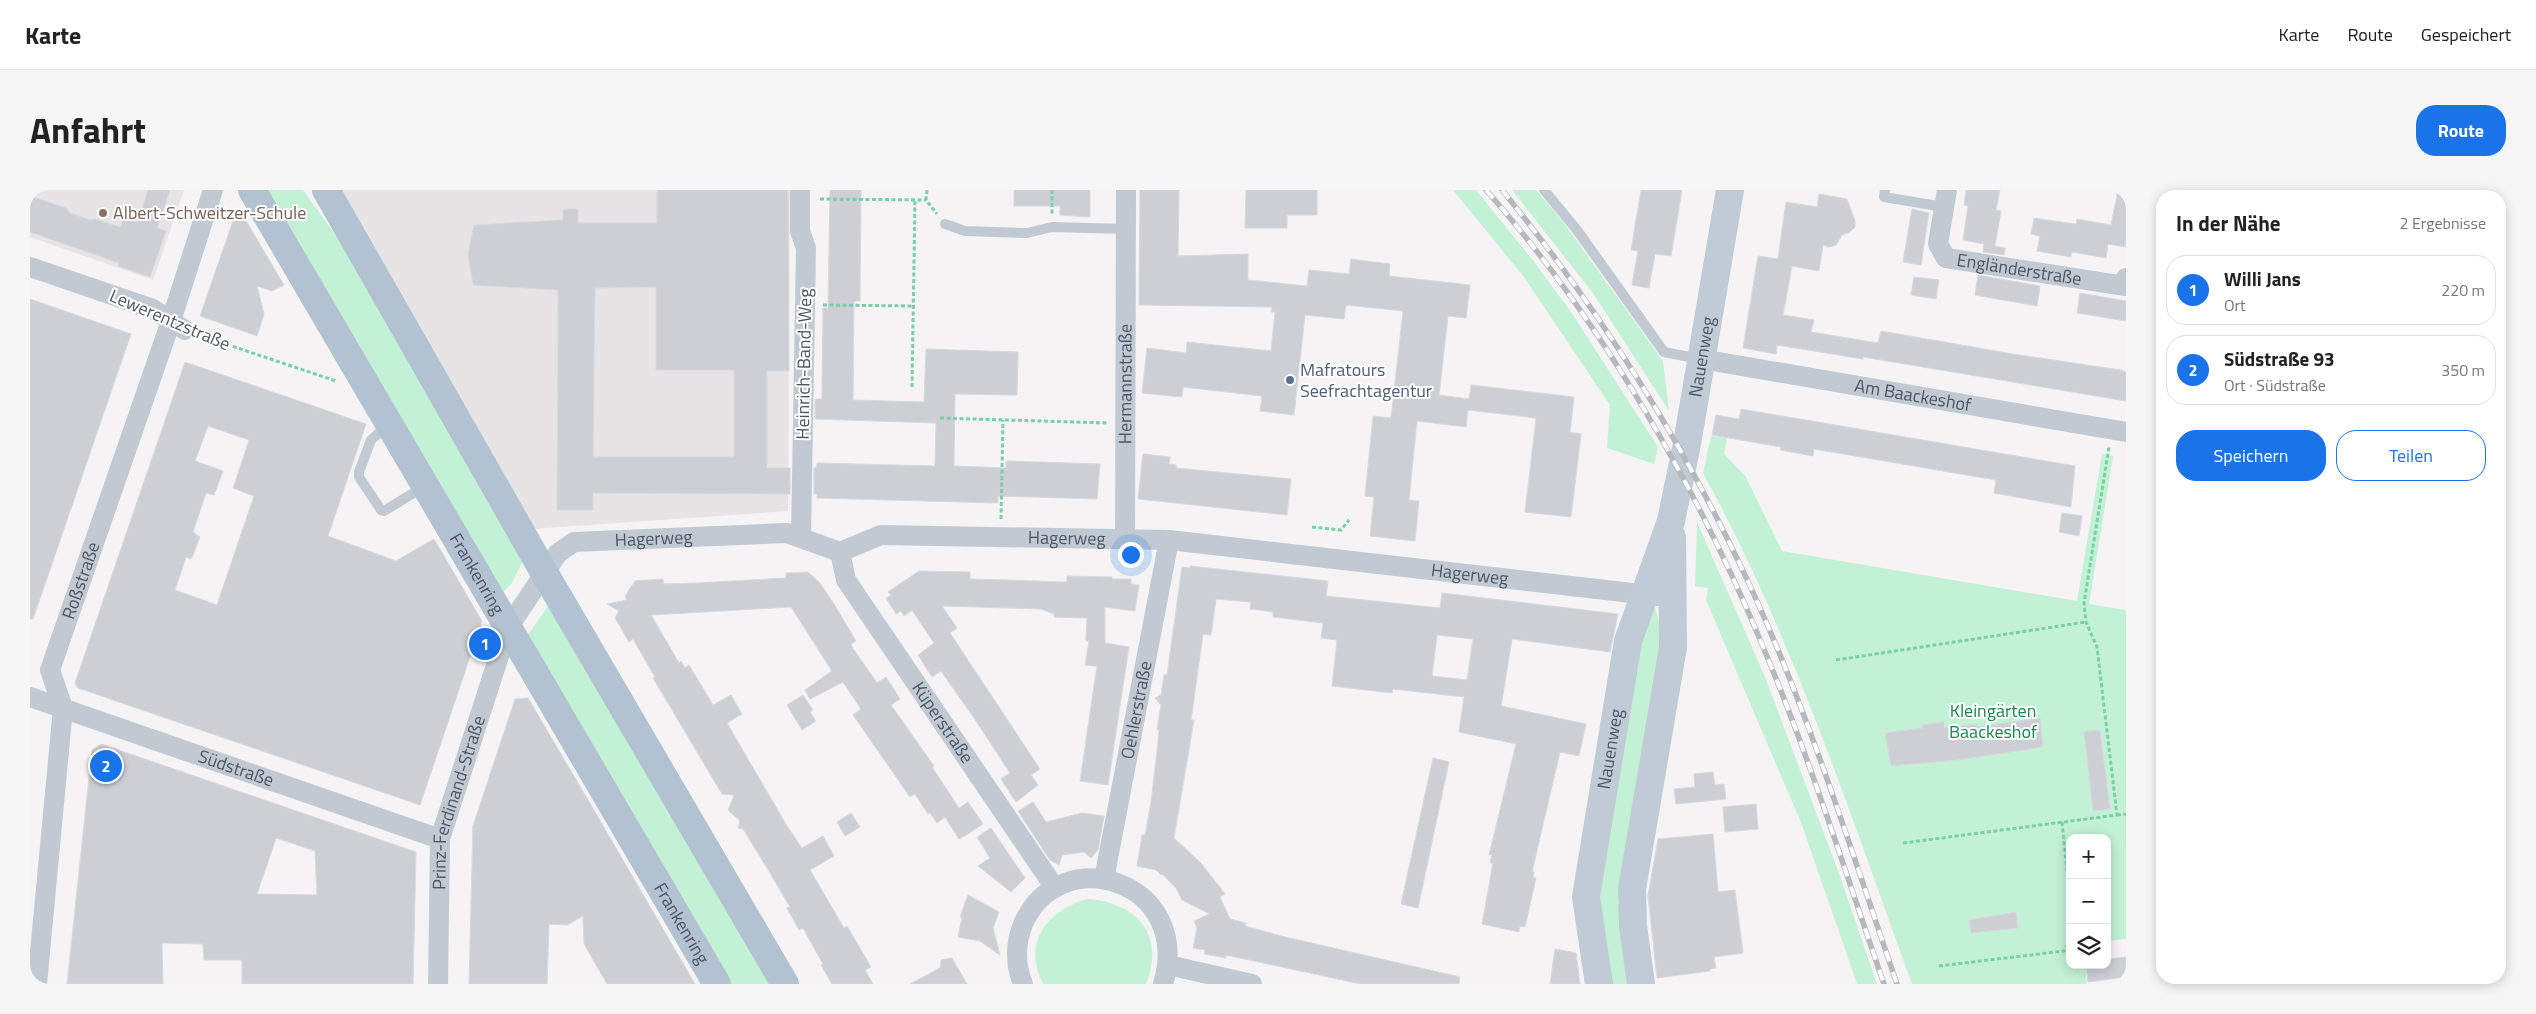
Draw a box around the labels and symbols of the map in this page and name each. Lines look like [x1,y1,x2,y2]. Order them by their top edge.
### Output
place label: Albert-Schweitzer-Schule [113,199,306,226]
marker: Albert-Schweitzer-Schule [97,207,109,219]
street label: Engländerstraße [1955,246,2084,292]
street label: Lewerentzstraße [106,282,235,357]
street label: Heinrich-Band-Weg [789,288,818,440]
street label: Nauenweg [1681,314,1721,399]
street label: Hermannstraße [1111,324,1139,444]
place label: Mafratours Seefrachtagentur [1300,356,1432,404]
street label: Am Baackeshof [1853,372,1973,418]
marker: Mafratours Seefrachtagentur [1284,374,1296,386]
street label: Hagerweg [614,523,693,553]
street label: Hagerweg [1028,524,1106,552]
street label: Frankenring [443,528,512,620]
street label: Roßstraße [55,538,106,623]
your location [1118,542,1144,568]
street label: Hagerweg [1430,556,1510,592]
pin: 1 [469,625,501,663]
street label: Oehlerstraße [1113,659,1159,761]
street label: Küperstraße [906,676,981,769]
park label: Kleingärten Baackeshof [1949,697,2037,745]
street label: Nauenweg [1590,706,1630,791]
street label: Prinz-Ferdinand-Straße [425,712,492,890]
street label: Südstraße [195,742,278,793]
pin: 2 [90,747,122,785]
street label: Frankenring [648,877,716,969]

